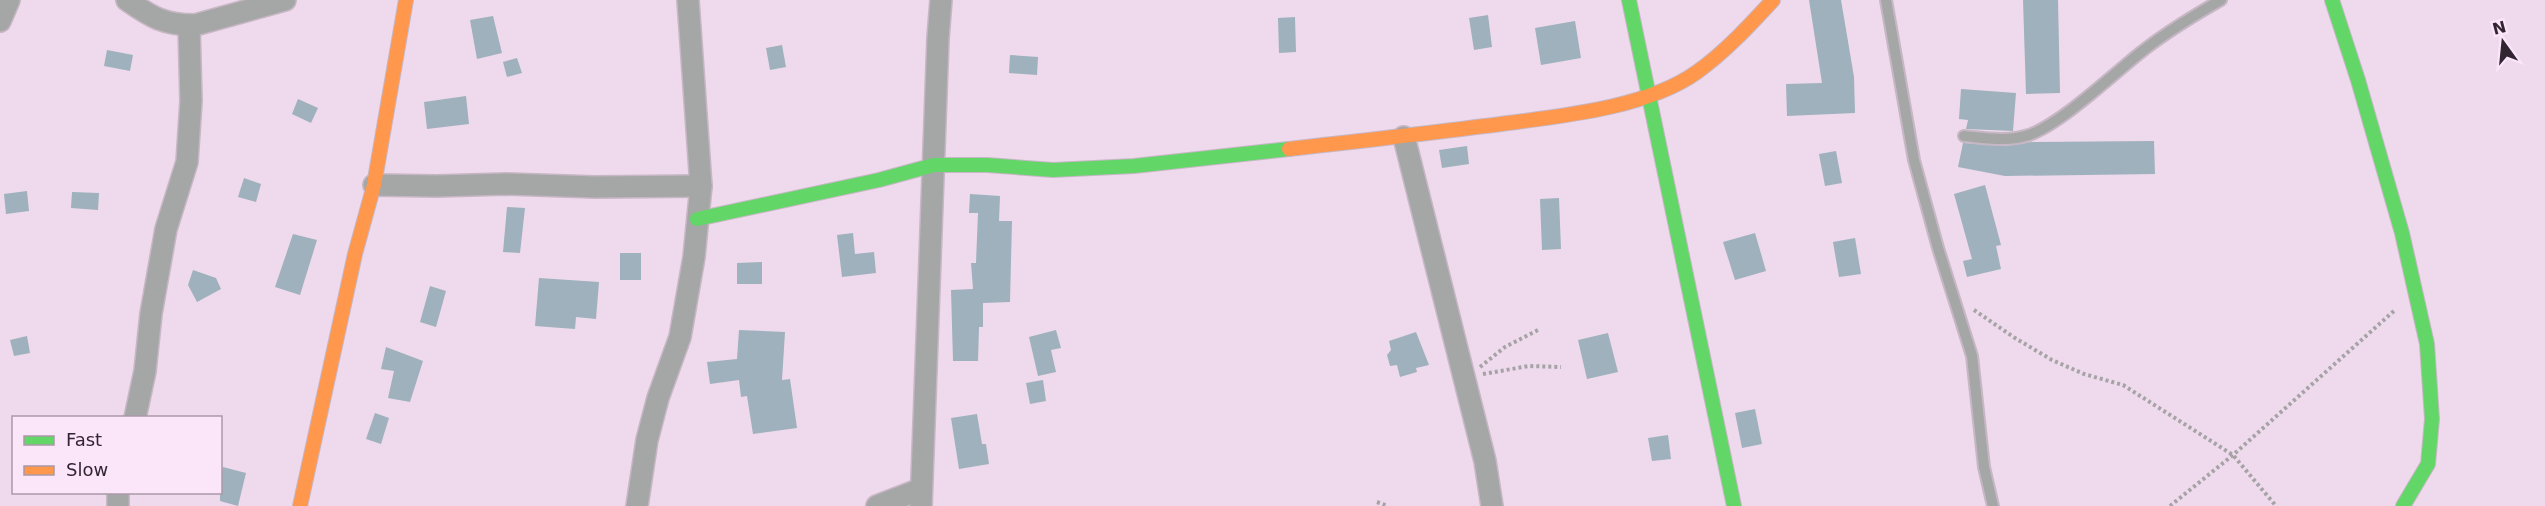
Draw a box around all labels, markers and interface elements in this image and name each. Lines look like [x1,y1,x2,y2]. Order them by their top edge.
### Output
north arrow [2473,12,2533,72]
text: N [2490,17,2508,39]
legend [12,416,222,494]
text: Fast [66,429,102,450]
text: Slow [66,459,108,480]

